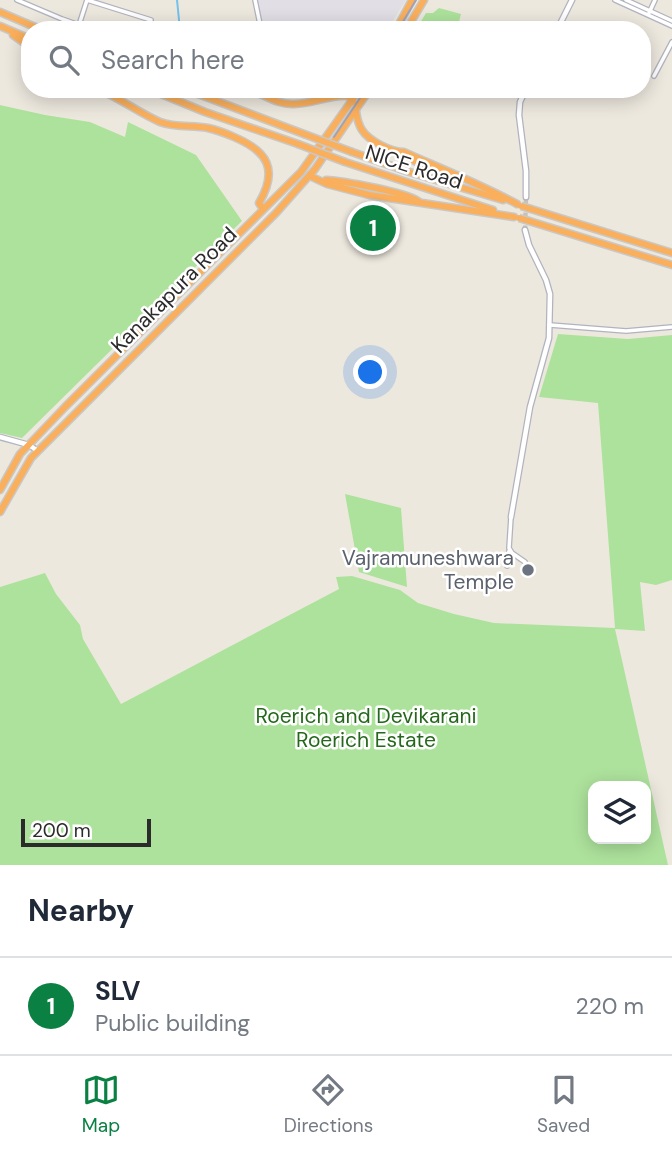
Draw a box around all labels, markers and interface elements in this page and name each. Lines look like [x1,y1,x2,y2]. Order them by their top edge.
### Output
search box [21,21,651,98]
icon: search [45,41,83,79]
text: Search here [101,43,244,77]
street label: NICE Road [362,138,466,196]
pin: 1 [350,202,396,254]
street label: Kanakapura Road [105,221,243,359]
your location [353,355,387,389]
place label: Vajramuneshwara Temple [342,544,514,596]
marker: Vajramuneshwara Temple [520,562,536,578]
park label: Roerich and Devikarani Roerich Estate [255,702,477,754]
map controls [588,781,651,844]
button: layers [588,781,651,844]
scale bar [21,816,150,848]
text: 200 m [32,818,91,843]
text: Nearby [28,891,134,930]
text: SLV [95,974,140,1008]
text: 1 [47,991,55,1021]
text: 220 m [575,991,644,1021]
text: Public building [95,1008,250,1038]
tab: Map [82,1071,120,1138]
tab: Directions [284,1071,373,1138]
tab: Saved [537,1071,590,1138]

